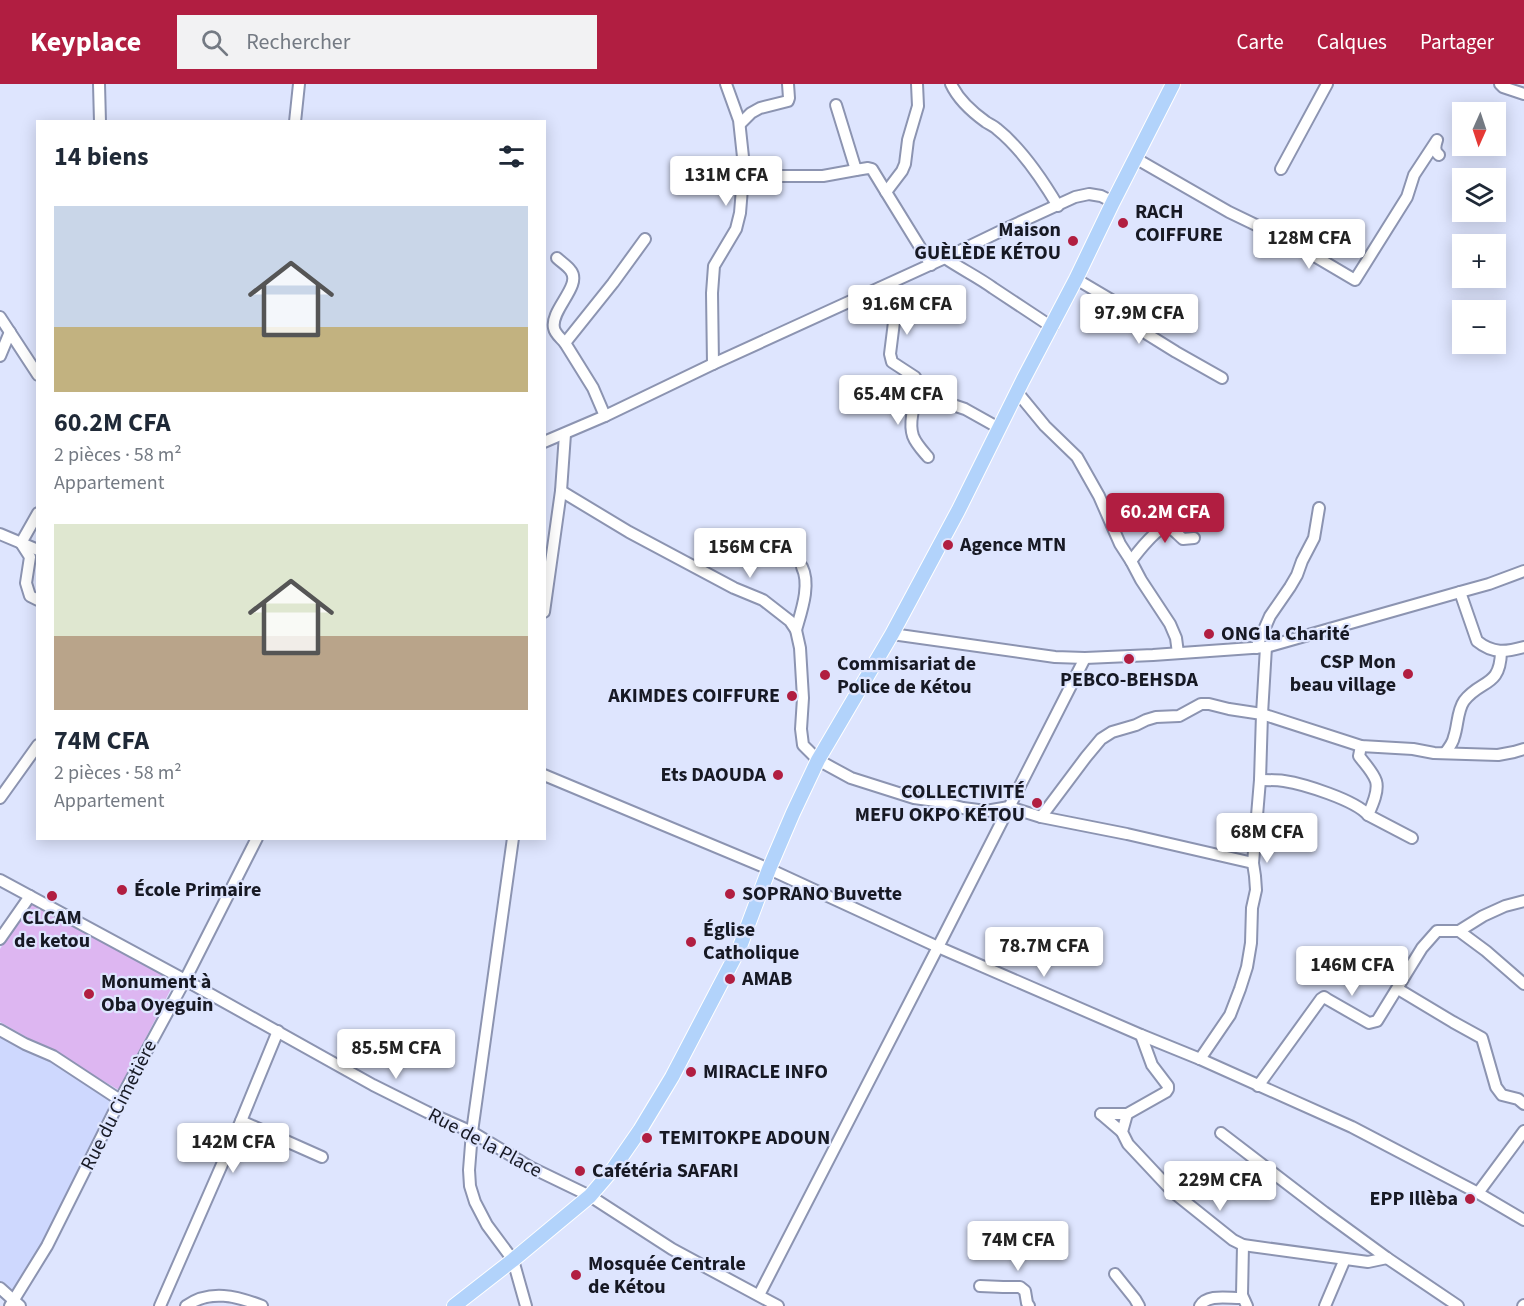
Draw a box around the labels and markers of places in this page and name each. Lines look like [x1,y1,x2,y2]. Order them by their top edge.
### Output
pin: 131M CFA [664,156,788,207]
place label: RACH COIFFURE [1135,198,1223,249]
place label: Maison GUÈLÈDE KÉTOU [914,216,1061,267]
marker: RACH COIFFURE [1116,216,1130,230]
pin: 128M CFA [1247,219,1371,270]
marker: Maison GUÈLÈDE KÉTOU [1066,234,1080,248]
pin: 91.6M CFA [838,285,976,336]
pin: 97.9M CFA [1070,294,1208,345]
pin: 65.4M CFA [829,375,967,426]
pin: 60.2M CFA [1096,493,1234,544]
pin: 156M CFA [688,528,812,579]
place label: Agence MTN [959,531,1066,559]
marker: Agence MTN [941,538,955,552]
place label: ONG la Charité [1221,620,1350,648]
marker: ONG la Charité [1202,627,1216,641]
place label: CSP Mon beau village [1290,648,1396,699]
place label: Commisariat de Police de Kétou [837,650,976,701]
marker: PEBCO-BEHSDA [1122,652,1136,666]
place label: PEBCO-BEHSDA [1060,666,1198,694]
marker: CSP Mon beau village [1401,667,1415,681]
marker: Commisariat de Police de Kétou [818,668,832,682]
place label: AKIMDES COIFFURE [607,682,780,710]
marker: AKIMDES COIFFURE [785,689,799,703]
place label: Ets DAOUDA [661,761,767,789]
marker: Ets DAOUDA [771,768,785,782]
place label: COLLECTIVITÉ MEFU OKPO KÉTOU [855,778,1025,829]
marker: COLLECTIVITÉ MEFU OKPO KÉTOU [1030,796,1044,810]
pin: 68M CFA [1212,813,1322,864]
place label: École Primaire [134,876,261,904]
place label: SOPRANO Buvette [742,880,902,908]
marker: École Primaire [115,883,129,897]
marker: SOPRANO Buvette [723,887,737,901]
marker: CLCAM de ketou [45,889,59,903]
place label: CLCAM de ketou [14,904,90,955]
place label: Église Catholique [703,916,799,967]
pin: 78.7M CFA [975,927,1113,978]
marker: Église Catholique [684,935,698,949]
pin: 146M CFA [1290,946,1414,997]
place label: AMAB [741,965,792,993]
place label: Monument à Oba Oyeguin [101,968,214,1019]
marker: AMAB [723,972,737,986]
marker: Monument à Oba Oyeguin [82,987,96,1001]
pin: 85.5M CFA [327,1029,465,1080]
place label: MIRACLE INFO [703,1058,828,1086]
marker: MIRACLE INFO [684,1065,698,1079]
pin: 142M CFA [171,1123,295,1174]
place label: TEMITOKPE ADOUN [659,1124,830,1152]
marker: TEMITOKPE ADOUN [640,1131,654,1145]
place label: Cafétéria SAFARI [592,1157,739,1185]
pin: 229M CFA [1158,1161,1282,1212]
marker: Cafétéria SAFARI [573,1164,587,1178]
place label: EPP Illèba [1370,1185,1458,1213]
marker: EPP Illèba [1463,1192,1477,1206]
pin: 74M CFA [963,1221,1073,1272]
place label: Mosquée Centrale de Kétou [588,1250,746,1301]
marker: Mosquée Centrale de Kétou [569,1268,583,1282]

